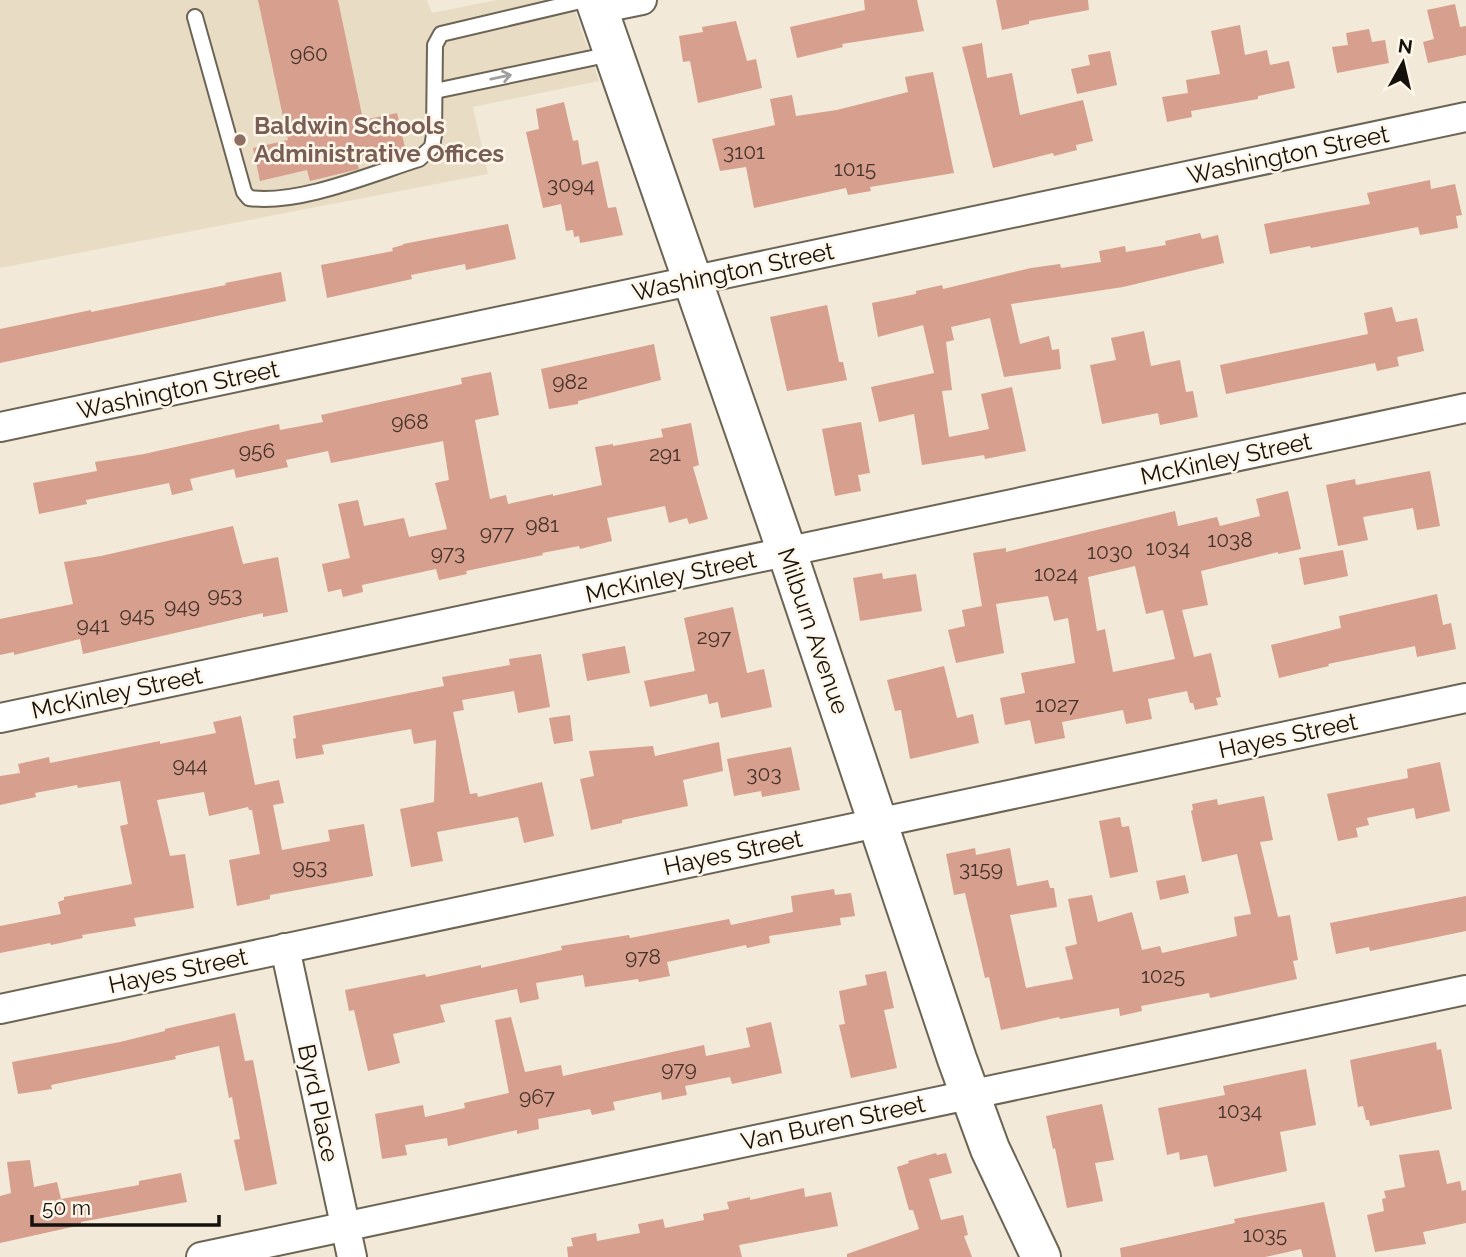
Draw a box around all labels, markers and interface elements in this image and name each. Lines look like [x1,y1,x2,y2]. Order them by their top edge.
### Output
north arrow [1368,28,1438,98]
text: N [1397,34,1414,58]
house number: 960 [290,41,328,66]
one-way arrow [489,69,512,83]
place label: Baldwin Schools Administrative Offices [254,111,504,168]
street label: Washington Street [1184,119,1391,190]
marker: Baldwin Schools Administrative Offices [232,132,248,148]
house number: 3101 [723,139,765,164]
house number: 1015 [834,156,876,181]
house number: 3094 [547,172,595,197]
street label: Washington Street [629,236,836,307]
street label: Washington Street [74,354,281,425]
house number: 982 [552,369,588,394]
house number: 968 [391,409,429,434]
street label: McKinley Street [1138,426,1314,491]
house number: 956 [239,438,275,463]
house number: 291 [649,441,681,466]
house number: 981 [525,512,559,537]
house number: 977 [480,520,515,545]
house number: 1038 [1207,527,1253,552]
house number: 1034 [1146,535,1190,560]
house number: 1030 [1087,539,1133,564]
house number: 973 [431,540,465,565]
street label: McKinley Street [583,544,759,609]
street label: Milburn Avenue [771,544,855,718]
house number: 1024 [1034,561,1078,586]
house number: 953 [208,582,242,607]
house number: 949 [164,593,200,618]
house number: 945 [119,602,155,627]
house number: 941 [77,612,109,637]
house number: 297 [697,624,732,649]
street label: McKinley Street [29,660,205,725]
house number: 1027 [1035,692,1080,717]
street label: Hayes Street [1216,707,1360,764]
house number: 944 [172,752,208,777]
house number: 303 [746,761,782,786]
street label: Hayes Street [661,824,805,881]
house number: 953 [293,854,327,879]
house number: 3159 [959,856,1003,881]
street label: Hayes Street [106,942,250,999]
house number: 978 [625,944,661,969]
house number: 1025 [1141,963,1185,988]
street label: Byrd Place [292,1041,345,1164]
house number: 979 [661,1056,697,1081]
house number: 967 [519,1084,556,1109]
street label: Van Buren Street [738,1089,927,1156]
house number: 1034 [1218,1098,1262,1123]
scale bar [32,1184,219,1228]
text: 50 m [42,1195,91,1220]
house number: 1035 [1243,1222,1287,1247]

